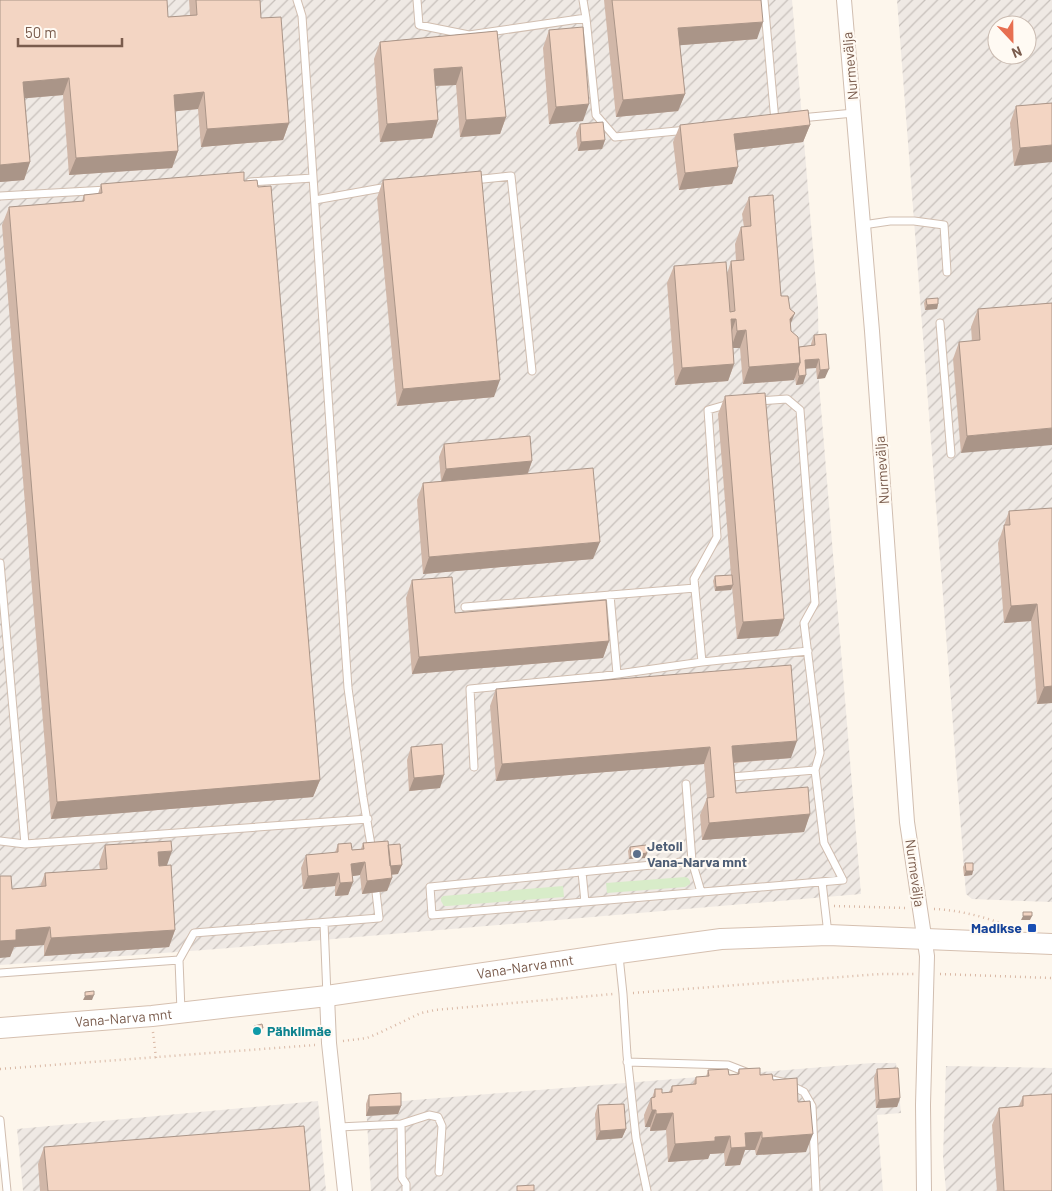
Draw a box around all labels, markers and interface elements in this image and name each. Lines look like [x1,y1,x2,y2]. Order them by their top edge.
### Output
scale bar [18,15,121,47]
north arrow [987,15,1037,65]
text: 50 m [25,23,57,41]
street label: Nurmevälja [838,31,861,101]
text: N [1010,43,1025,62]
street label: Nurmevälja [871,435,892,505]
place label: Jetoil Vana-Narva mnt [647,837,747,870]
street label: Nurmevälja [902,838,929,908]
marker: Jetoil Vana-Narva mnt [631,848,643,860]
place label: Madikse [971,919,1022,936]
marker: Madikse [1026,922,1038,934]
street label: Vana-Narva mnt [476,951,575,982]
street label: Vana-Narva mnt [74,1005,173,1030]
place label: Pähklimäe [267,1022,332,1039]
marker: Pähklimäe [251,1025,263,1037]

